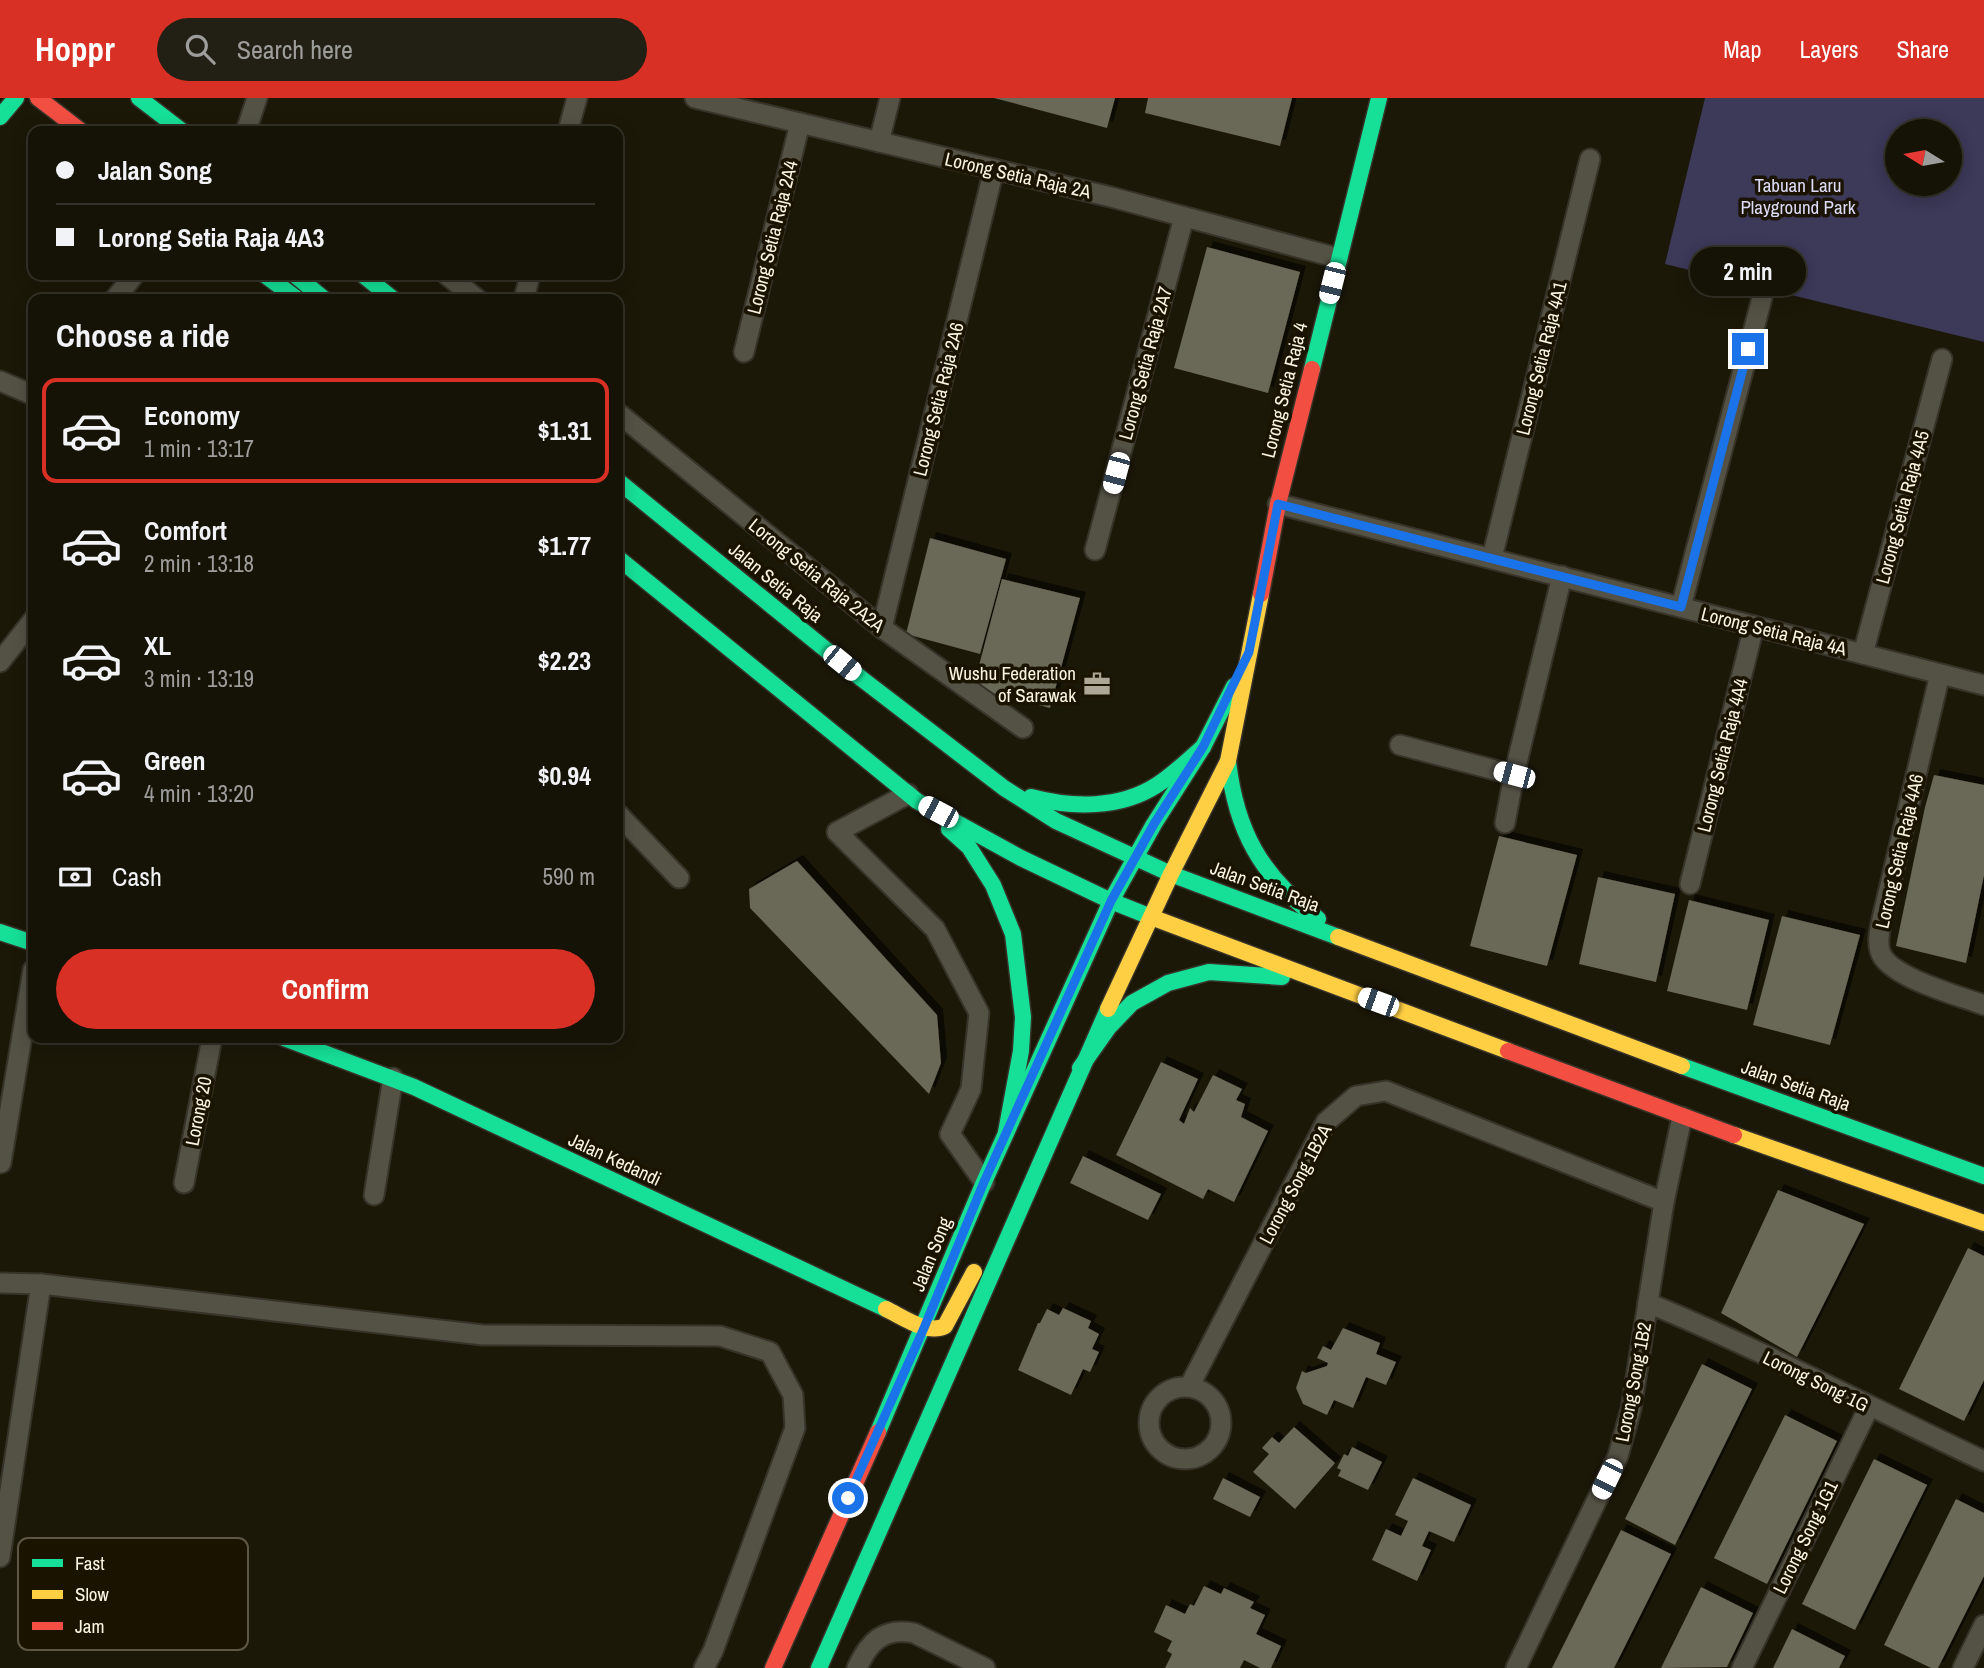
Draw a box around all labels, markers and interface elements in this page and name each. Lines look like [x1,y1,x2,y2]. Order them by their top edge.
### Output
search box [157,18,647,81]
text: Hoppr [35,27,115,71]
icon: search [181,30,219,68]
text: Search here [237,32,353,67]
text: Map [1723,33,1761,65]
text: Layers [1799,33,1858,65]
text: Share [1896,33,1949,65]
north arrow [1885,119,1962,196]
map controls [1885,119,1962,196]
street label: Lorong Setia Raja 2A [942,146,1094,205]
text: Jalan Song [98,153,212,188]
street label: Lorong Setia Raja 2A4 [740,157,804,317]
park label: Tabuan Laru Playground Park [1740,172,1856,220]
text: Lorong Setia Raja 4A3 [98,220,324,255]
callout: 2 min [1690,247,1806,296]
text: 2 min [1723,256,1773,287]
car [1317,260,1348,306]
street label: Lorong Setia Raja 4A1 [1509,278,1573,438]
street label: Lorong Setia Raja 2A7 [1112,283,1178,443]
text: Choose a ride [56,314,230,357]
street label: Lorong Setia Raja 2A6 [906,319,970,479]
street label: Lorong Setia Raja 4 [1255,319,1313,460]
route end [1732,333,1764,365]
text: Economy [144,398,240,433]
icon: car [60,399,123,462]
text: $1.31 [538,413,591,448]
street label: Lorong Setia Raja 4A5 [1869,427,1935,587]
text: 1 min · 13:17 [144,433,254,464]
car [1101,450,1132,496]
street label: Lorong Setia Raja 2A2A [744,512,891,638]
text: Comfort [144,513,227,548]
icon: car [60,514,123,577]
text: $1.77 [538,528,591,563]
street label: Jalan Setia Raja [723,536,829,628]
text: 2 min · 13:18 [144,548,254,579]
street label: Lorong Setia Raja 4A [1699,600,1850,662]
text: XL [144,628,171,663]
icon: car [60,629,123,692]
car [820,642,865,684]
text: $2.23 [538,643,591,678]
place label: Wushu Federation of Sarawak [949,660,1076,708]
text: 3 min · 13:19 [144,663,254,694]
office icon: Wushu Federation of Sarawak [1082,669,1112,699]
street label: Lorong Setia Raja 4A4 [1690,675,1754,835]
text: Green [144,743,206,778]
icon: car [60,744,123,807]
text: $0.94 [538,758,591,793]
car [1491,759,1538,791]
street label: Lorong Setia Raja 4A6 [1869,771,1929,931]
text: 4 min · 13:20 [144,778,254,809]
car [915,793,962,831]
street label: Jalan Setia Raja [1207,854,1323,918]
icon: cash [56,858,94,896]
text: Cash [112,859,162,894]
text: 590 m [543,861,595,892]
button: Confirm [56,949,595,1029]
car [1355,985,1402,1019]
street label: Jalan Setia Raja [1738,1053,1854,1117]
street label: Lorong 20 [179,1074,217,1148]
street label: Lorong Song 1B2A [1253,1119,1338,1248]
street label: Jalan Kedandi [564,1126,666,1192]
street label: Jalan Song [904,1213,958,1295]
street label: Lorong Song 1B2 [1609,1320,1657,1444]
street label: Lorong Song 1G [1759,1344,1873,1418]
car [1589,1456,1626,1502]
street label: Lorong Song 1G1 [1766,1476,1844,1598]
route start [832,1482,864,1514]
legend [18,1538,248,1650]
text: Fast [75,1550,105,1576]
text: Slow [75,1581,110,1607]
text: Jam [75,1613,104,1639]

